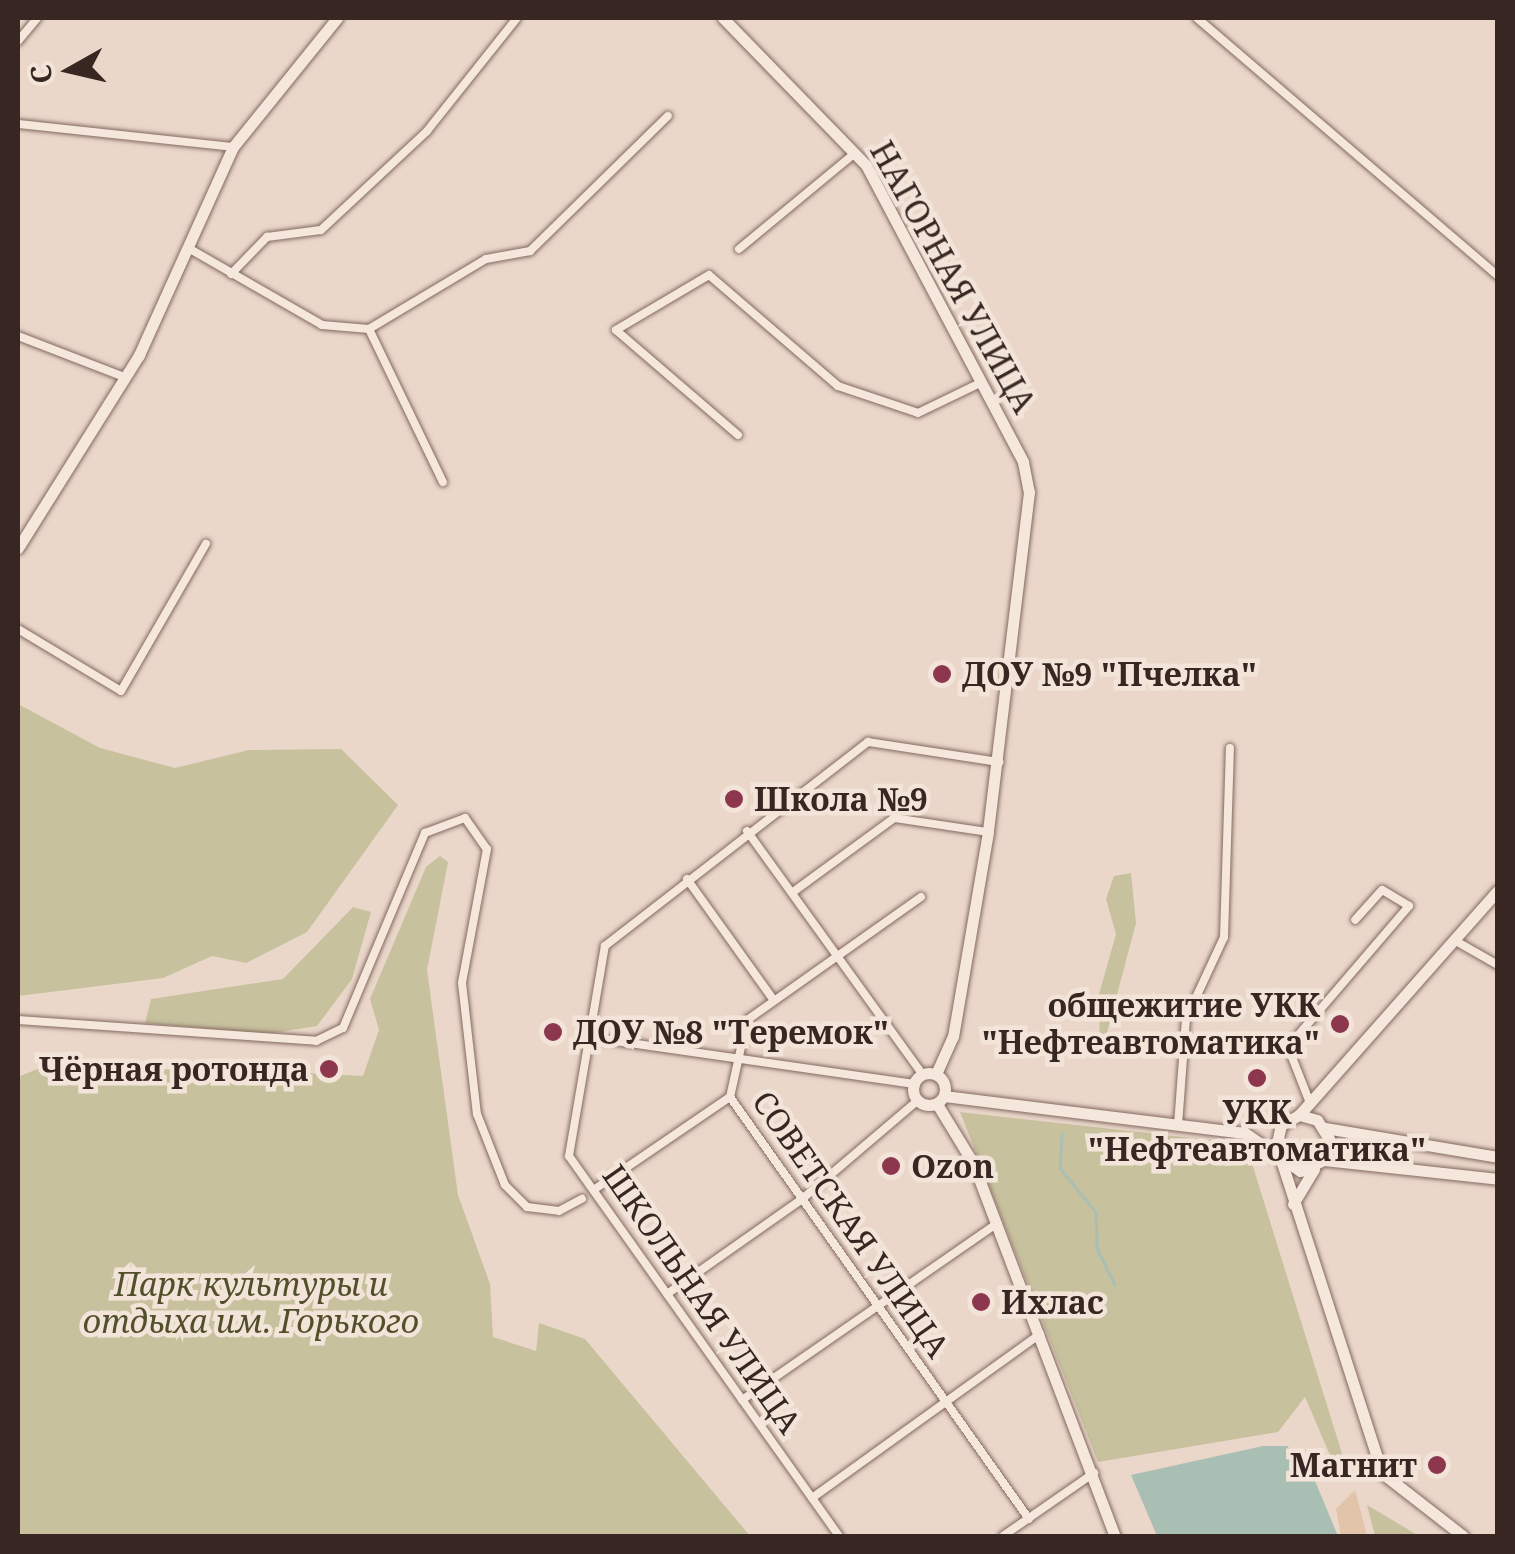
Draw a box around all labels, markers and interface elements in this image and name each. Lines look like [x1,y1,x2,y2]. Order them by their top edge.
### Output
north arrow [20,20,120,120]
text: С [20,62,60,86]
street label: НАГОРНАЯ УЛИЦА [862,135,1044,419]
place label: ДОУ №9 "Пчелка" [962,655,1257,693]
marker: ДОУ №9 "Пчелка" [931,663,953,685]
place label: Школа №9 [754,780,928,818]
marker: Школа №9 [723,788,745,810]
place label: общежитие УКК "Нефтеавтоматика" [982,987,1320,1062]
place label: ДОУ №8 "Теремок" [573,1013,889,1051]
marker: общежитие УКК "Нефтеавтоматика" [1329,1013,1351,1035]
marker: ДОУ №8 "Теремок" [542,1021,564,1043]
place label: Чёрная ротонда [39,1050,309,1088]
marker: Чёрная ротонда [318,1058,340,1080]
marker: УКК "Нефтеавтоматика" [1246,1067,1268,1089]
street label: СОВЕТСКАЯ УЛИЦА [745,1083,957,1365]
place label: УКК "Нефтеавтоматика" [1088,1094,1426,1169]
place label: Ozon [911,1147,994,1185]
marker: Ozon [880,1155,902,1177]
street label: ШКОЛЬНАЯ УЛИЦА [595,1157,809,1441]
park label: Парк культуры и отдыха им. Горького [83,1266,419,1341]
place label: Ихлас [1001,1283,1104,1321]
marker: Ихлас [970,1291,992,1313]
place label: Магнит [1290,1446,1417,1484]
marker: Магнит [1426,1454,1448,1476]

